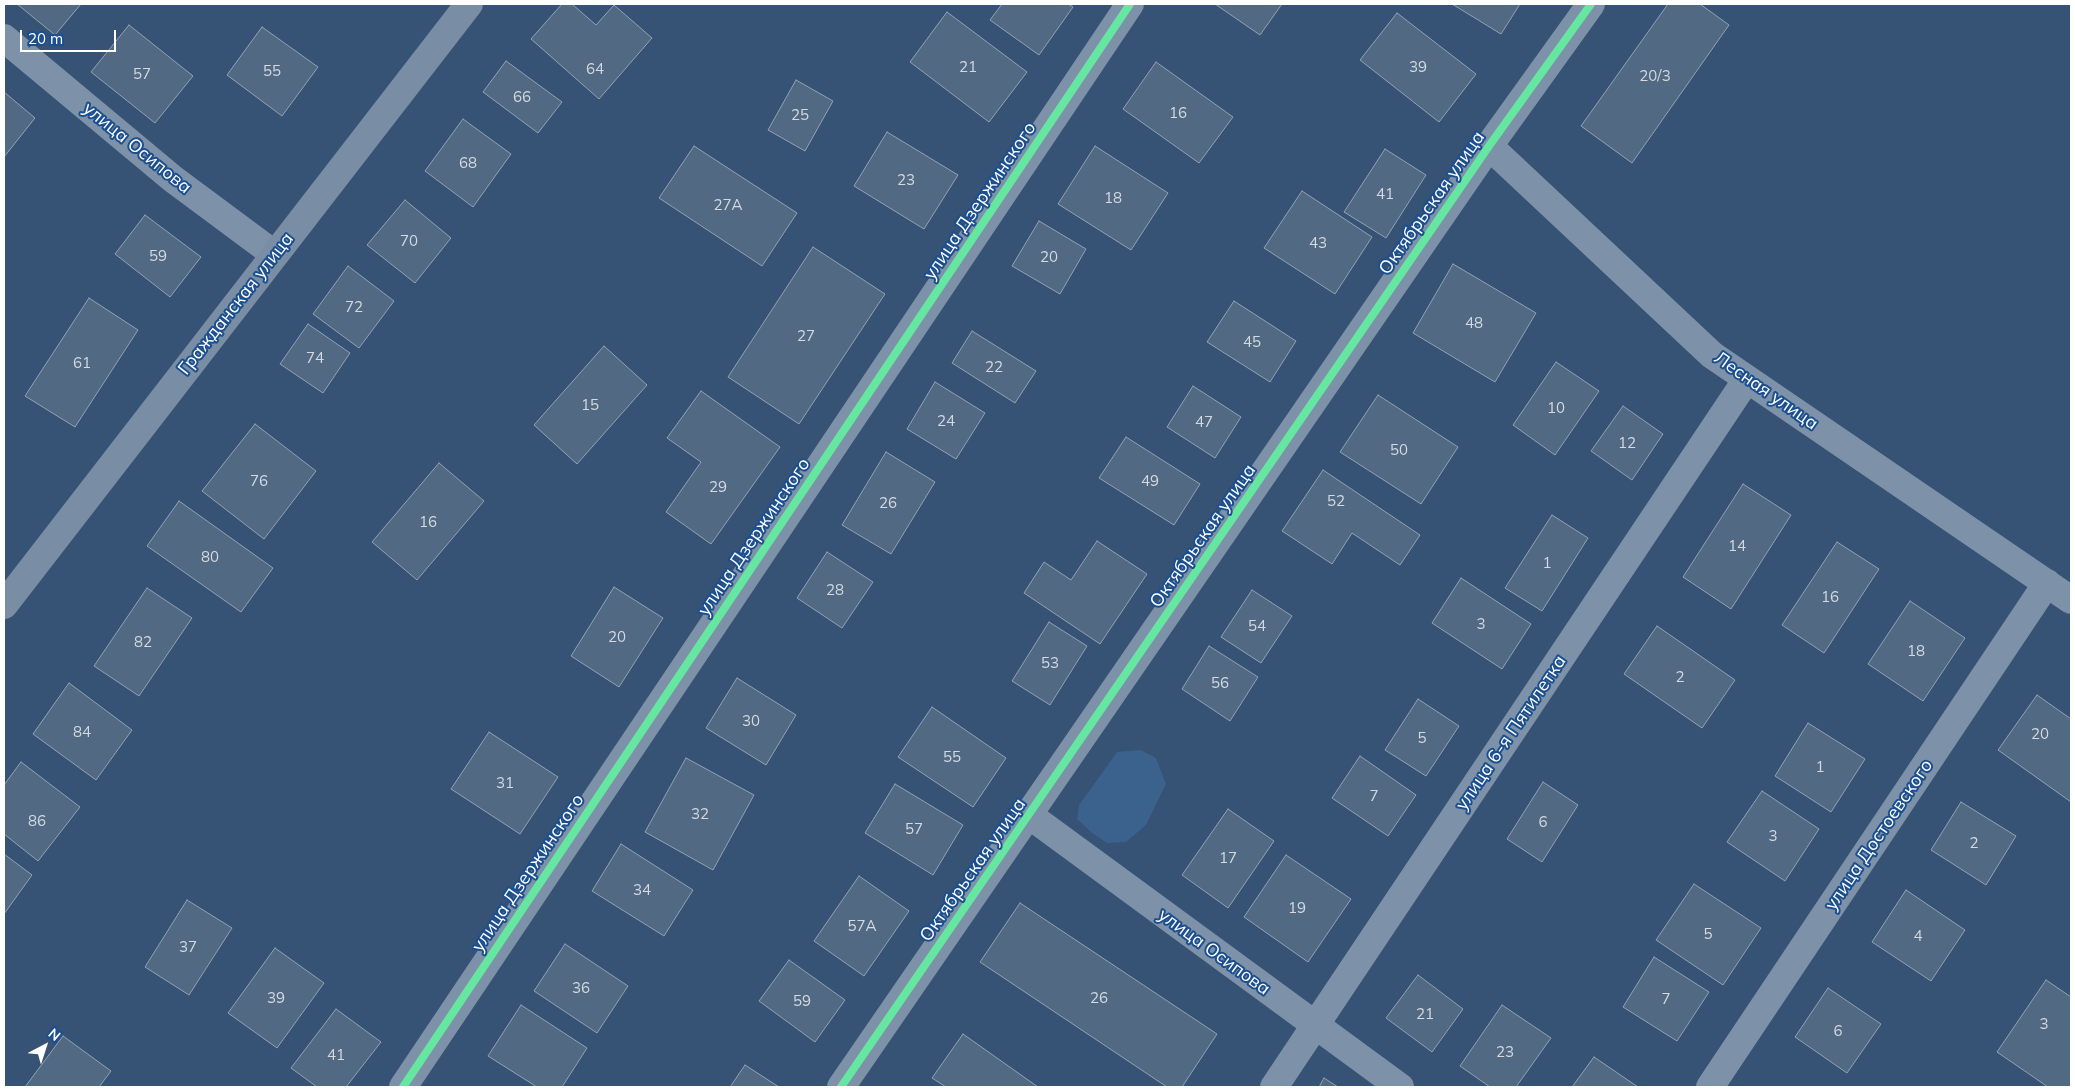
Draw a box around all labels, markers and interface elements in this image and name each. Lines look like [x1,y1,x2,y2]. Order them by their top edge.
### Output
scale bar [22,20,119,52]
text: 20 m [28,29,63,48]
house number: 21 [959,58,977,76]
house number: 39 [1409,58,1427,76]
house number: 64 [586,60,604,78]
house number: 55 [263,62,281,80]
house number: 57 [133,65,151,83]
house number: 20/3 [1639,67,1671,85]
house number: 66 [513,88,531,106]
street label: улица Осипова [79,98,195,198]
house number: 16 [1169,104,1187,122]
house number: 25 [791,106,809,124]
street label: улица Дзержинского [919,118,1041,284]
street label: Октябрьская улица [1374,127,1490,279]
house number: 68 [459,154,477,172]
house number: 23 [897,171,915,189]
house number: 41 [1376,185,1394,203]
house number: 18 [1104,189,1122,207]
house number: 27А [713,196,743,214]
street label: Гражданская улица [174,229,298,379]
house number: 70 [400,232,418,250]
house number: 43 [1309,234,1327,252]
house number: 59 [149,247,167,265]
house number: 20 [1040,248,1058,266]
house number: 72 [345,298,363,316]
house number: 48 [1465,314,1483,332]
house number: 27 [797,327,815,345]
house number: 45 [1243,333,1261,351]
street label: Лесная улица [1710,347,1822,435]
house number: 74 [306,349,324,367]
house number: 61 [73,354,91,372]
house number: 22 [985,358,1003,376]
house number: 15 [581,396,599,414]
house number: 10 [1547,399,1565,417]
house number: 24 [937,412,955,430]
house number: 47 [1195,413,1213,431]
house number: 12 [1618,434,1636,452]
house number: 50 [1390,441,1408,459]
street label: улица Дзержинского [693,454,815,620]
street label: Октябрьская улица [1145,460,1261,612]
house number: 76 [250,472,268,490]
house number: 49 [1141,472,1159,490]
house number: 29 [709,478,727,496]
house number: 52 [1327,492,1345,510]
house number: 26 [879,494,897,512]
house number: 16 [419,513,437,531]
house number: 14 [1728,537,1746,555]
house number: 80 [201,548,219,566]
house number: 1 [1543,554,1551,572]
house number: 28 [826,581,844,599]
house number: 16 [1821,588,1839,606]
house number: 3 [1477,615,1485,633]
house number: 54 [1248,617,1266,635]
house number: 20 [608,628,626,646]
house number: 82 [134,633,152,651]
house number: 18 [1907,642,1925,660]
street label: улица 6-я Пятилетка [1451,651,1571,815]
house number: 53 [1041,654,1059,672]
house number: 2 [1676,668,1684,686]
house number: 56 [1211,674,1229,692]
house number: 30 [742,712,760,730]
house number: 84 [73,723,91,741]
house number: 20 [2031,725,2049,743]
house number: 5 [1418,729,1426,747]
house number: 55 [943,748,961,766]
street label: улица Достоевского [1820,755,1938,915]
house number: 1 [1816,758,1824,776]
house number: 31 [496,774,514,792]
house number: 7 [1370,787,1378,805]
street label: улица Дзержинского [467,790,589,956]
street label: Октябрьская улица [915,794,1031,946]
house number: 32 [691,805,709,823]
house number: 86 [28,812,46,830]
house number: 6 [1539,813,1547,831]
house number: 57 [905,820,923,838]
house number: 3 [1769,827,1777,845]
house number: 2 [1970,834,1978,852]
house number: 17 [1219,849,1237,867]
house number: 34 [633,881,651,899]
house number: 19 [1288,899,1306,917]
street label: улица Осипова [1154,904,1274,1000]
house number: 57А [847,917,877,935]
house number: 5 [1704,925,1712,943]
house number: 4 [1914,927,1922,945]
house number: 37 [179,938,197,956]
house number: 36 [572,979,590,997]
house number: 39 [267,989,285,1007]
house number: 26 [1090,989,1108,1007]
house number: 7 [1662,990,1670,1008]
house number: 59 [793,992,811,1010]
house number: 21 [1416,1005,1434,1023]
house number: 3 [2040,1015,2048,1033]
north arrow [20,1021,70,1071]
house number: 6 [1834,1022,1842,1040]
text: N [45,1024,64,1045]
house number: 23 [1496,1043,1514,1061]
house number: 41 [327,1046,345,1064]

